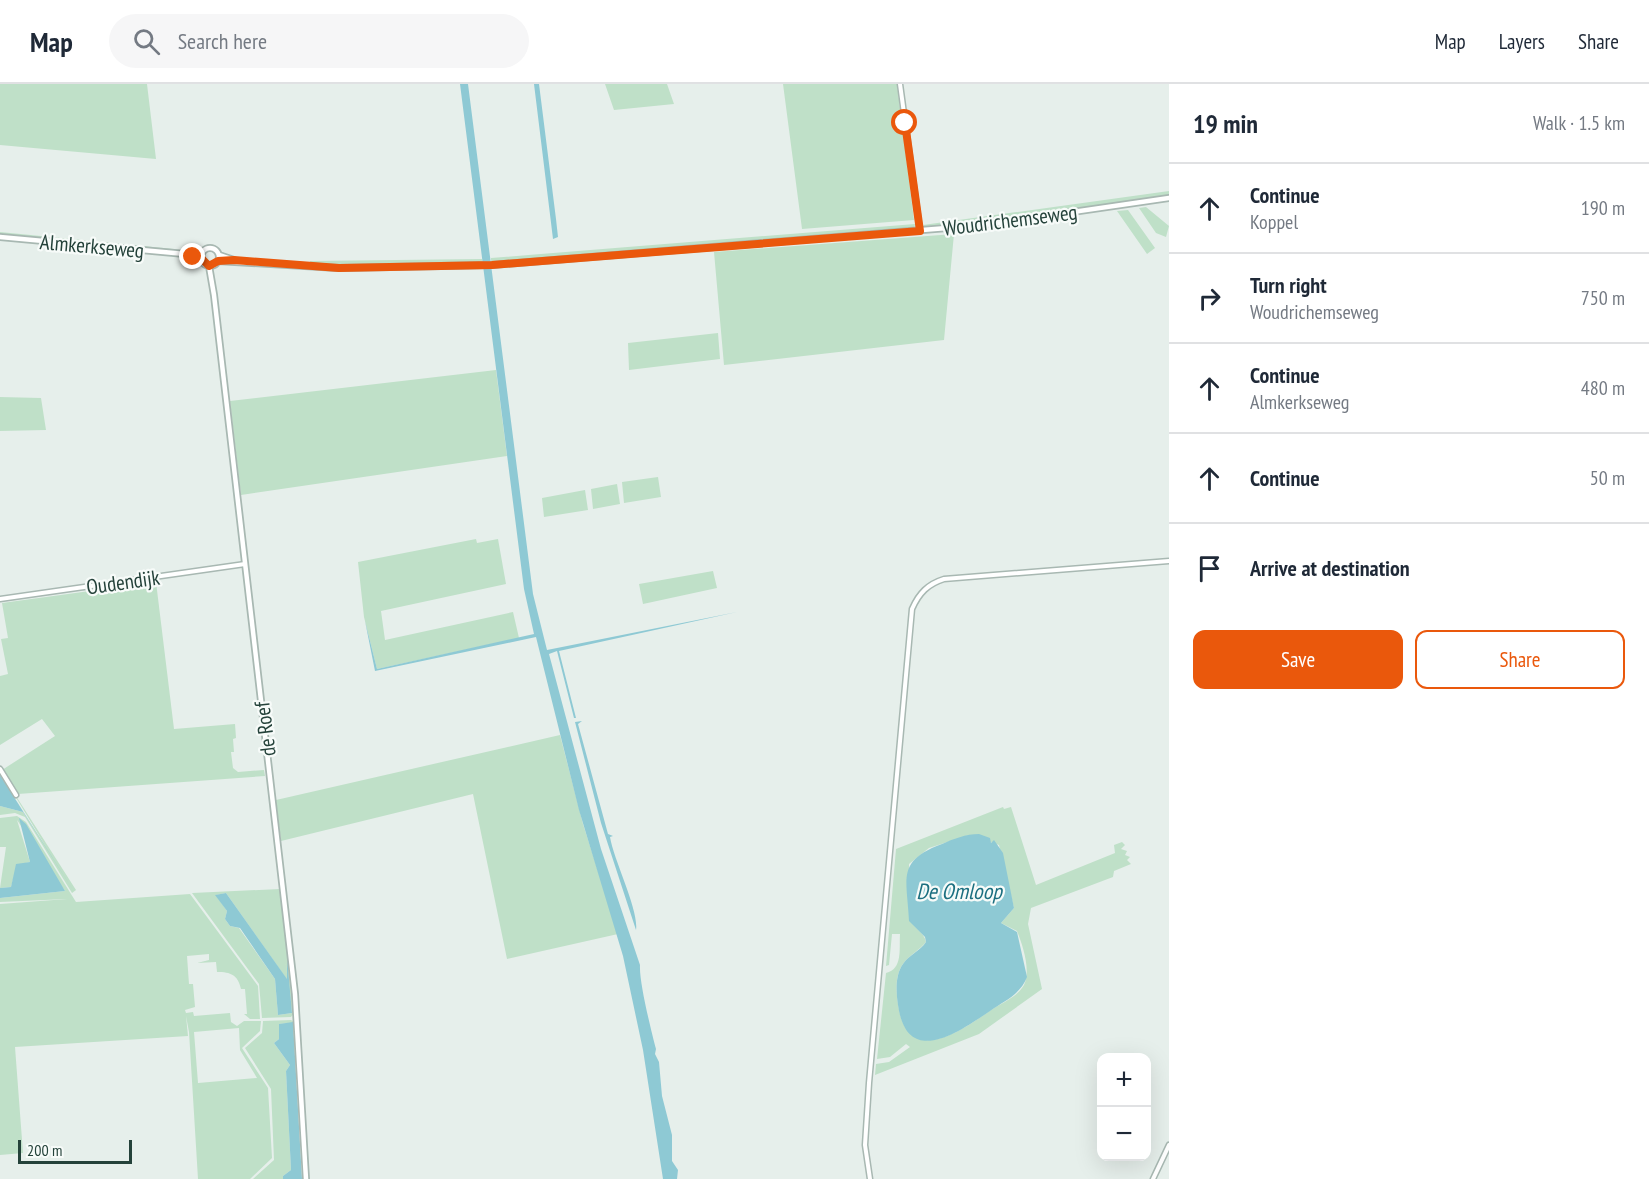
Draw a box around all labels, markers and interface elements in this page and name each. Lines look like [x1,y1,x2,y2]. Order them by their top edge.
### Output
search box [109,14,529,68]
text: Map [30,23,73,60]
icon: search [130,25,163,58]
text: Search here [178,27,267,55]
text: Map [1435,28,1466,55]
text: Layers [1499,28,1545,55]
text: Share [1578,28,1619,55]
text: 19 min [1193,107,1258,140]
route start [891,109,917,135]
text: Walk · 1.5 km [1533,110,1625,136]
text: Continue [1250,181,1320,209]
icon: ahead [1193,192,1226,225]
text: 190 m [1581,195,1625,221]
street label: Woudrichemseweg [941,198,1079,242]
text: Koppel [1250,209,1298,235]
street label: Almkerkseweg [39,228,145,264]
route end [179,243,205,269]
text: Turn right [1250,271,1327,299]
icon: right [1193,282,1226,315]
text: 750 m [1581,285,1625,311]
text: Woudrichemseweg [1250,299,1379,325]
text: Continue [1250,361,1320,389]
icon: ahead [1193,372,1226,405]
text: 480 m [1581,375,1625,401]
text: Almkerkseweg [1250,389,1349,415]
icon: ahead [1193,462,1226,495]
text: Continue [1250,464,1320,492]
text: 50 m [1590,465,1625,491]
icon: arrive [1193,552,1226,585]
text: Arrive at destination [1250,554,1410,582]
street label: Oudendijk [85,563,161,601]
button: Save [1193,630,1403,689]
button: Share [1415,630,1625,689]
street label: de Roef [248,700,282,758]
water label: De Omloop [916,877,1003,905]
map controls [1097,1053,1151,1161]
button: + [1097,1053,1151,1107]
button: − [1097,1107,1151,1161]
scale bar [18,1137,132,1164]
text: 200 m [27,1140,62,1160]

